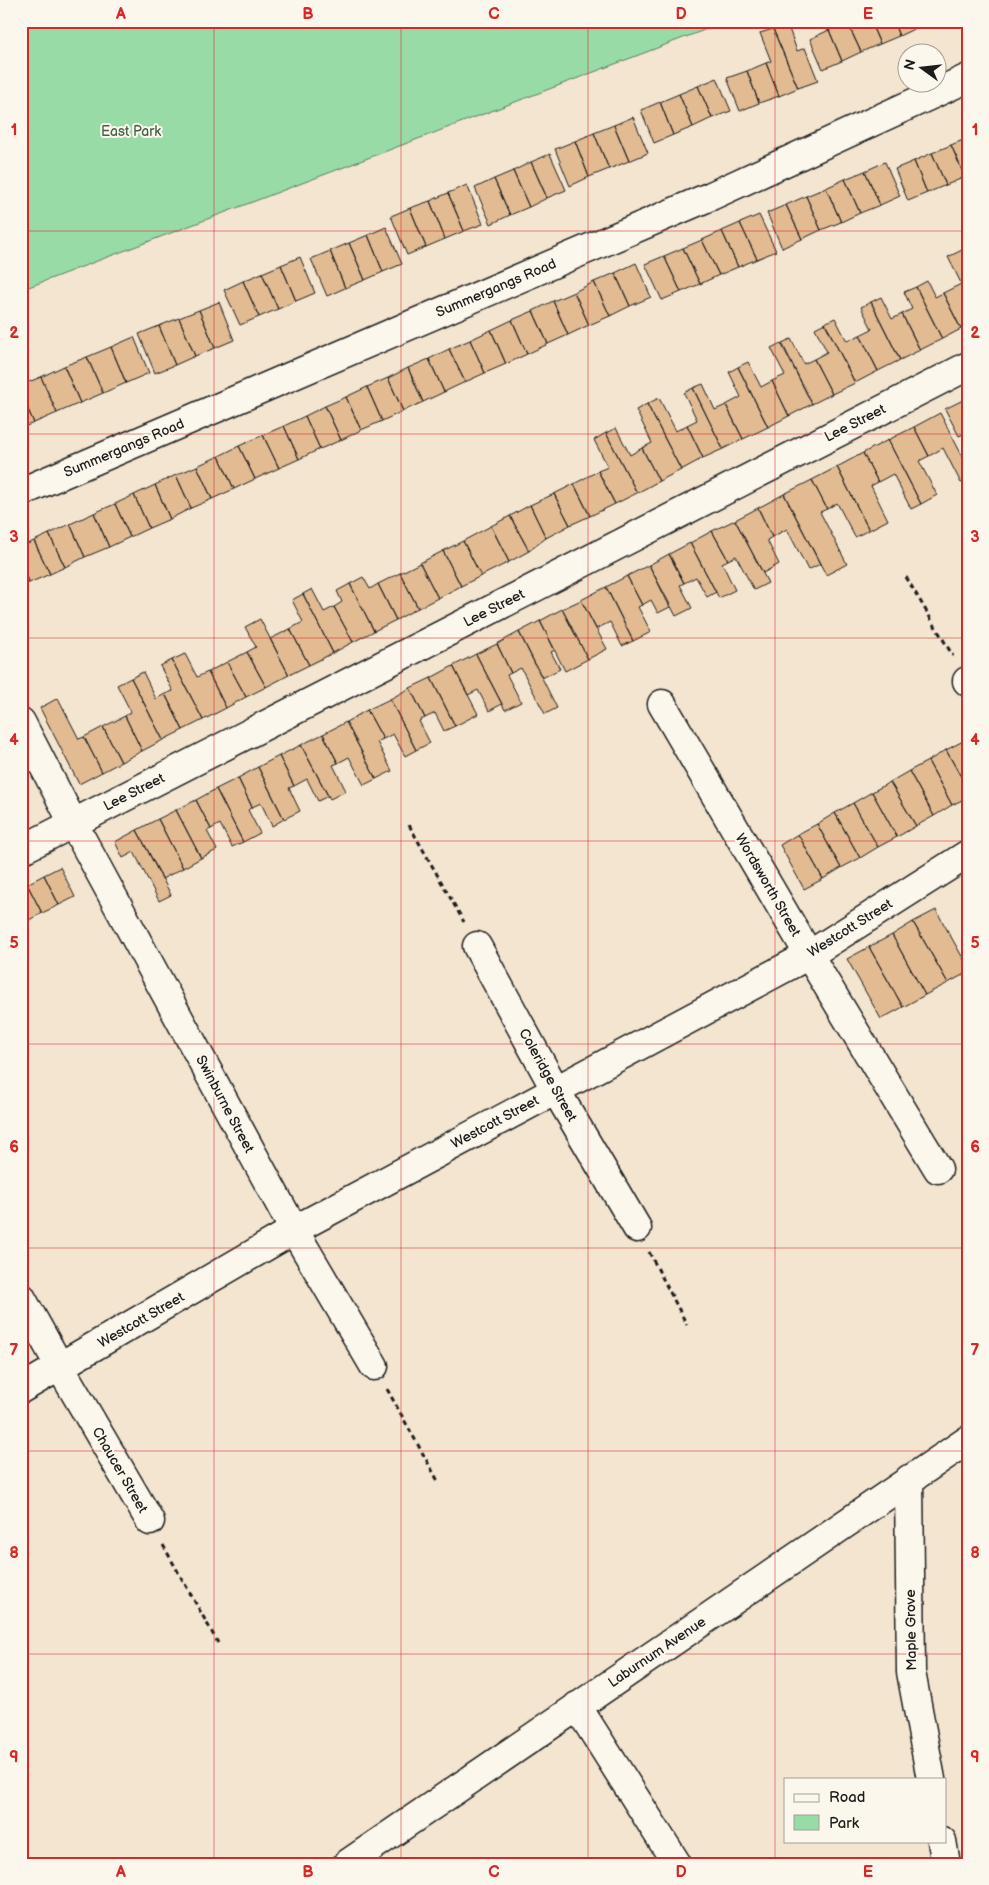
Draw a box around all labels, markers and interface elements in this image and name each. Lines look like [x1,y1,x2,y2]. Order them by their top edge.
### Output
text: A [115,5,126,24]
text: B [302,5,314,24]
text: C [488,5,500,24]
text: D [675,5,687,24]
text: E [863,5,873,24]
north arrow [896,42,946,92]
text: N [900,57,919,72]
text: 1 [11,121,17,140]
text: 1 [972,121,978,140]
park label: East Park [101,123,161,140]
street label: Summergangs Road [433,255,559,321]
text: 2 [9,324,19,343]
text: 2 [970,324,980,343]
street label: Lee Street [822,400,889,446]
street label: Summergangs Road [61,415,187,481]
text: 3 [9,528,19,547]
text: 3 [970,528,980,547]
street label: Lee Street [461,585,528,631]
text: 4 [9,731,19,750]
text: 4 [970,731,980,750]
street label: Lee Street [101,769,168,815]
street label: Wordsworth Street [732,831,805,940]
street label: Westcott Street [804,895,896,961]
text: 5 [9,934,19,953]
text: 5 [970,934,980,953]
street label: Coleridge Street [515,1025,581,1125]
street label: Swinburne Street [192,1052,258,1156]
street label: Westcott Street [448,1091,542,1152]
text: 6 [9,1138,19,1157]
text: 6 [970,1138,980,1157]
street label: Westcott Street [95,1288,188,1352]
text: 7 [10,1341,19,1360]
text: 7 [971,1341,980,1360]
street label: Chaucer Street [89,1424,152,1516]
text: 8 [9,1544,19,1563]
text: 8 [970,1544,980,1563]
street label: Maple Grove [902,1589,920,1671]
street label: Laburnum Avenue [605,1613,709,1691]
text: 9 [9,1748,19,1767]
text: 9 [970,1748,980,1767]
legend [784,1778,946,1842]
text: Road [829,1788,865,1807]
text: Park [829,1814,860,1833]
text: A [115,1863,126,1882]
text: B [302,1863,314,1882]
text: C [488,1863,500,1882]
text: D [675,1863,687,1882]
text: E [863,1863,873,1882]

